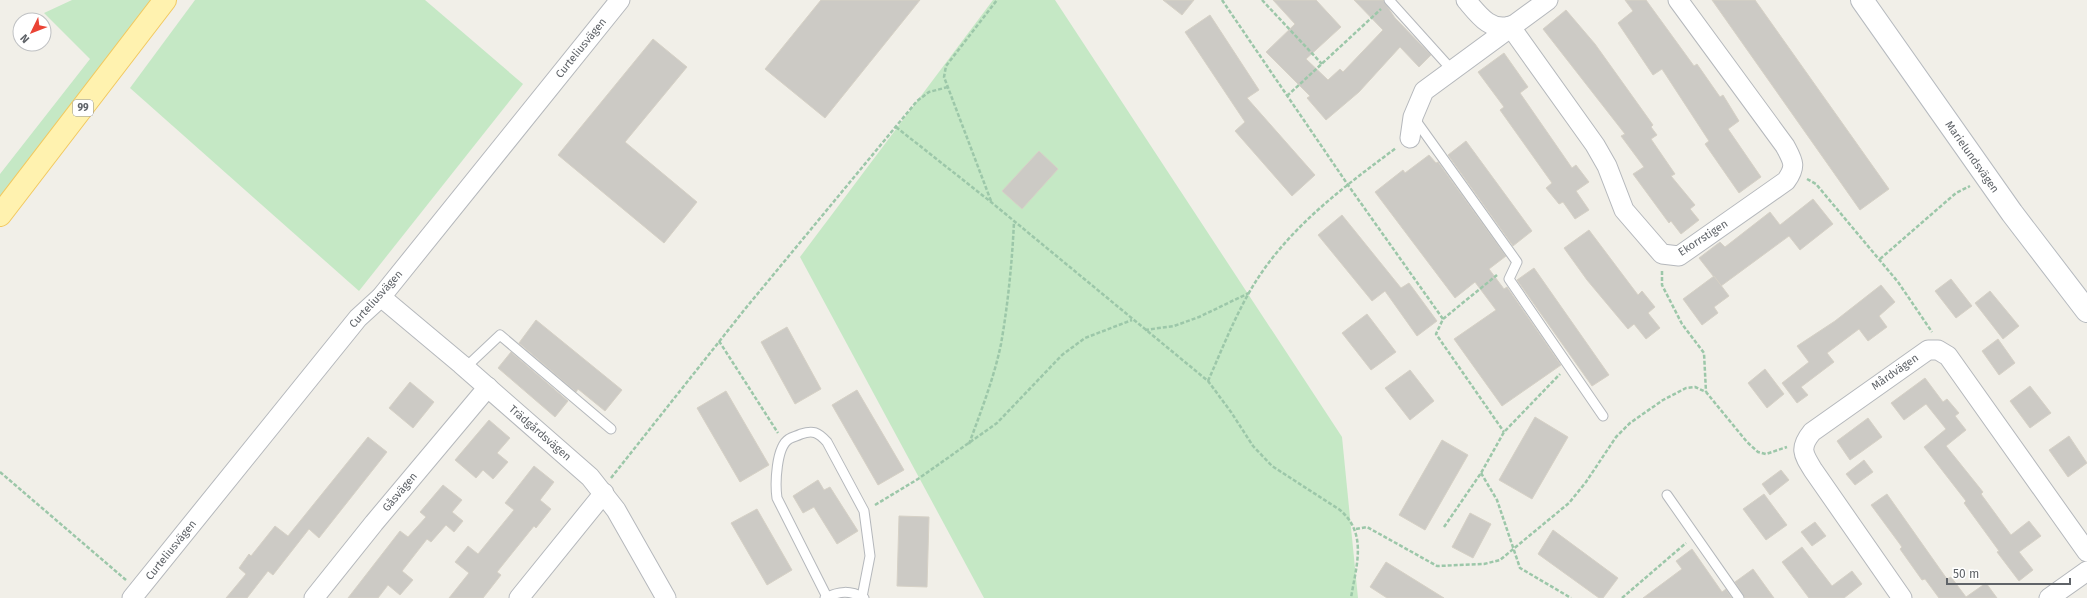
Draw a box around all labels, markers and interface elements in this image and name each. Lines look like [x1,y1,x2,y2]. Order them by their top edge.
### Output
north arrow [12,12,52,52]
street label: Curteliusvägen [553,15,609,81]
text: N [18,31,32,46]
road number: 99 [73,100,93,116]
street label: Marielundsvägen [1942,119,2002,195]
street label: Ekorrstigen [1676,217,1730,259]
street label: Curteliusvägen [347,267,405,331]
street label: Mårdvägen [1869,351,1921,393]
street label: Trädgårdsvägen [506,403,574,463]
street label: Gåsvägen [380,470,420,514]
street label: Curteliusvägen [143,517,199,583]
scale bar [1947,560,2070,586]
text: 50 m [1953,567,1979,581]

